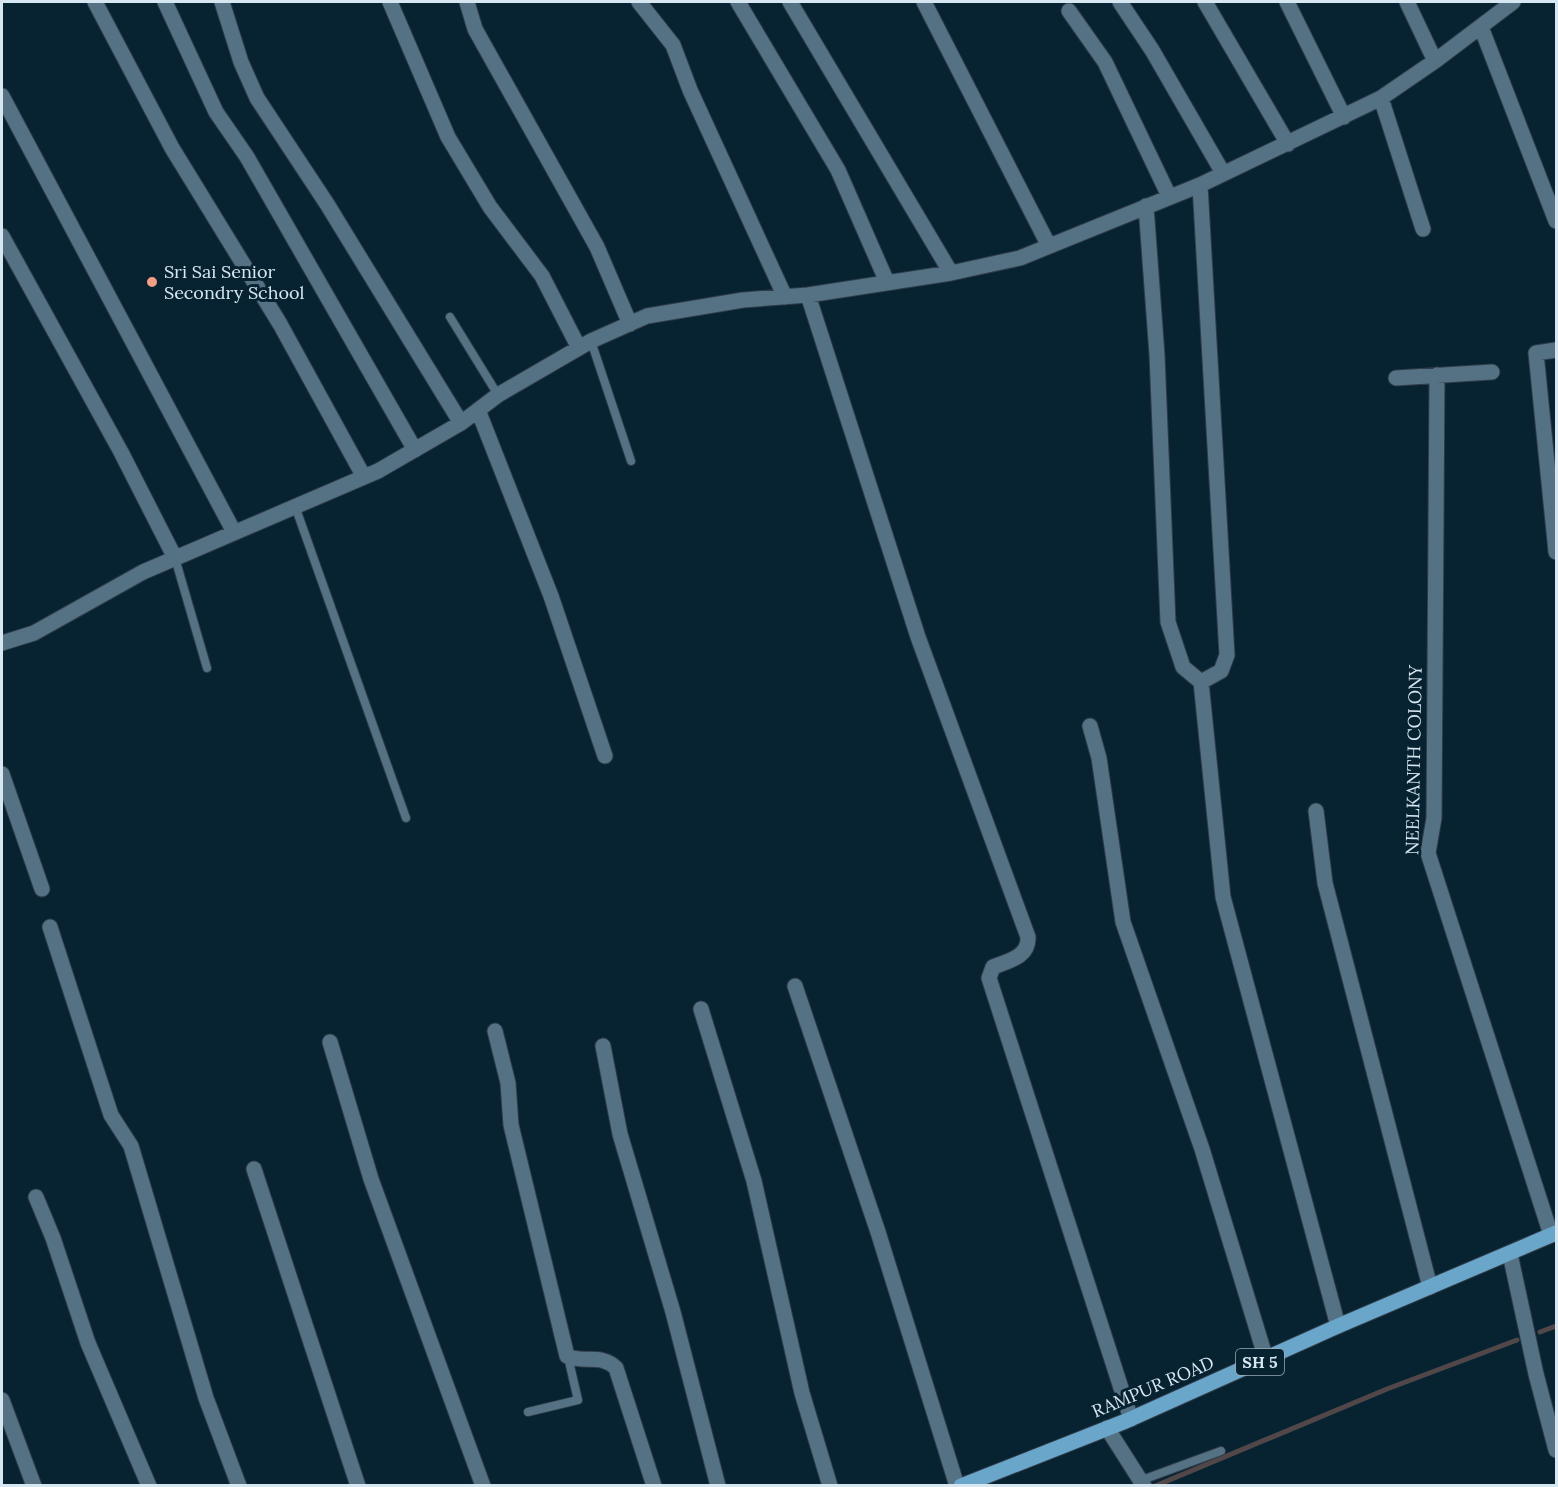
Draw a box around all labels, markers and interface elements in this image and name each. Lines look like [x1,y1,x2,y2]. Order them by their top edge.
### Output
place label: Sri Sai Senior Secondry School [164,260,305,304]
marker: Sri Sai Senior Secondry School [145,275,159,289]
street label: NEELKANTH COLONY [1400,664,1427,855]
road number: SH 5 [1236,1349,1284,1375]
street label: RAMPUR ROAD [1088,1350,1217,1423]

